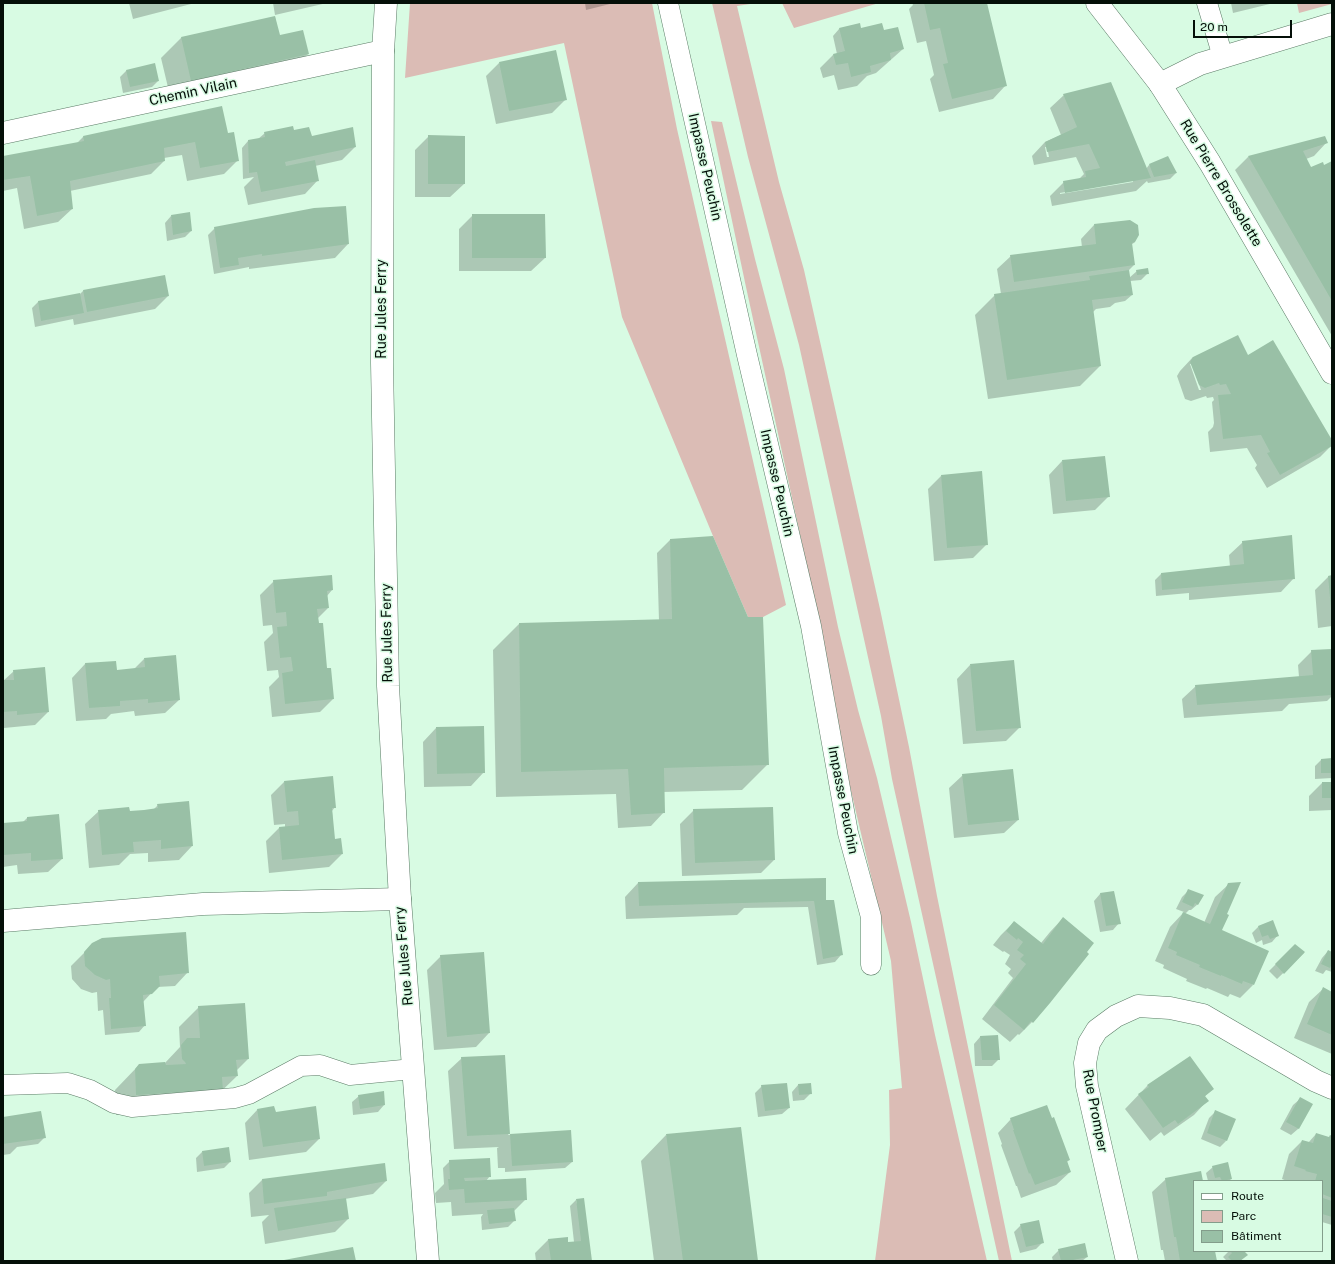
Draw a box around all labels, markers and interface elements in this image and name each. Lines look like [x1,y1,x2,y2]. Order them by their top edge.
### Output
scale bar [1195,12,1294,38]
text: 20 m [1200,20,1228,34]
street label: Chemin Vilain [148,74,238,110]
street label: Impasse Peuchin [684,112,726,222]
street label: Rue Pierre Brossolette [1176,116,1266,250]
street label: Rue Jules Ferry [374,259,390,359]
street label: Impasse Peuchin [756,428,798,538]
street label: Rue Jules Ferry [378,583,396,683]
street label: Impasse Peuchin [824,745,862,855]
street label: Rue Jules Ferry [391,906,417,1006]
street label: Rue Promper [1079,1068,1111,1154]
legend [1193,1180,1323,1252]
text: Route [1231,1189,1264,1203]
text: Parc [1231,1209,1256,1223]
text: Bâtiment [1231,1229,1282,1243]

